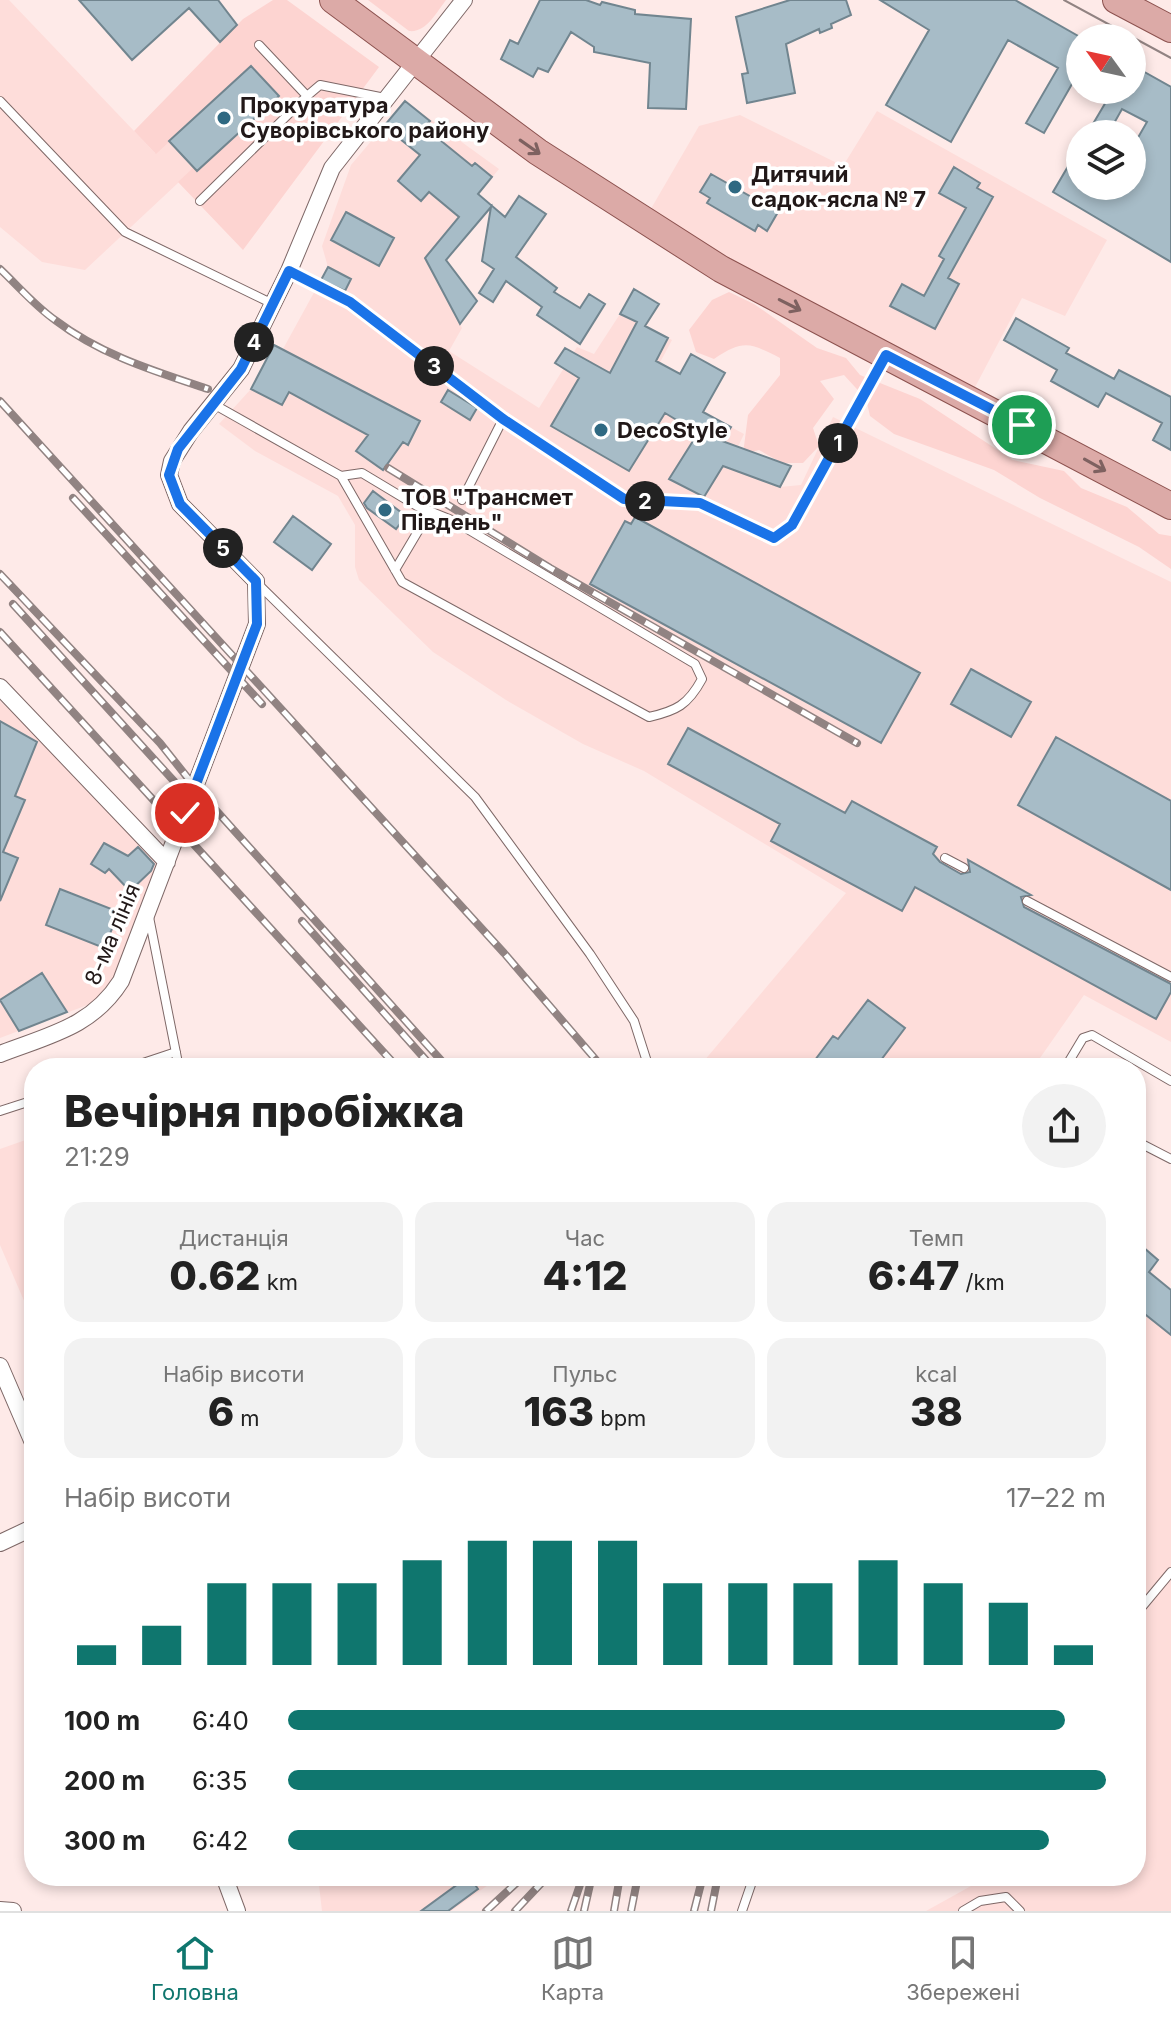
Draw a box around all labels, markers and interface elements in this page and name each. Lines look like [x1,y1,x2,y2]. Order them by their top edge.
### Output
north arrow [1066,24,1146,104]
map controls [1066,24,1146,200]
place label: Прокуратура Суворівського району [240,92,489,143]
marker: Прокуратура Суворівського району [215,109,233,127]
button: layers [1066,120,1146,200]
one-way arrow [519,139,541,155]
place label: Дитячий садок-ясла № 7 [751,161,926,212]
marker: Дитячий садок-ясла № 7 [726,178,744,196]
one-way arrow [778,297,801,313]
pin: 4 [234,322,274,362]
text: 4 [247,329,261,355]
pin: 3 [414,346,454,386]
text: 3 [427,353,441,379]
pin [988,391,1056,459]
icon: arrive [1000,403,1044,447]
place label: DecoStyle [617,417,728,443]
marker: DecoStyle [592,421,610,439]
pin: 1 [818,423,858,463]
text: 1 [833,430,843,456]
one-way arrow [1082,457,1106,473]
pin: 2 [625,481,665,521]
place label: ТОВ "Трансмет Південь" [401,484,573,535]
text: 2 [638,488,652,514]
marker: ТОВ "Трансмет Південь" [376,501,394,519]
pin: 5 [203,528,243,568]
text: 5 [216,535,230,561]
pin [151,779,219,847]
icon: check [163,791,207,835]
street label: 8-ма лінія [79,879,145,989]
text: Вечірня пробіжка [64,1084,465,1138]
button: share [1022,1084,1106,1168]
text: 21:29 [64,1141,130,1172]
text: Дистанція [179,1225,289,1251]
text: Час [565,1225,605,1251]
text: Темп [909,1225,964,1251]
text: 0.62 [169,1251,261,1300]
text: 4:12 [543,1251,627,1300]
text: 6:47 [868,1251,959,1300]
text: km [261,1269,298,1295]
text: /km [959,1269,1005,1295]
text: Набір висоти [163,1361,304,1387]
text: Пульс [552,1361,618,1387]
text: kcal [915,1361,957,1387]
text: 6 [208,1387,234,1436]
text: 163 [524,1387,594,1436]
text: 38 [910,1387,963,1436]
text: m [234,1405,260,1431]
text: bpm [594,1405,646,1431]
text: Набір висоти [64,1482,231,1513]
text: 17–22 m [1006,1482,1106,1513]
text: 100 m [64,1705,140,1736]
text: 6:40 [192,1705,249,1736]
text: 200 m [64,1765,145,1796]
text: 6:35 [192,1765,247,1796]
text: 300 m [64,1825,146,1856]
text: 6:42 [192,1825,248,1856]
tab: Головна [151,1931,239,2005]
tab: Карта [541,1931,604,2005]
tab: Збережені [906,1931,1020,2005]

